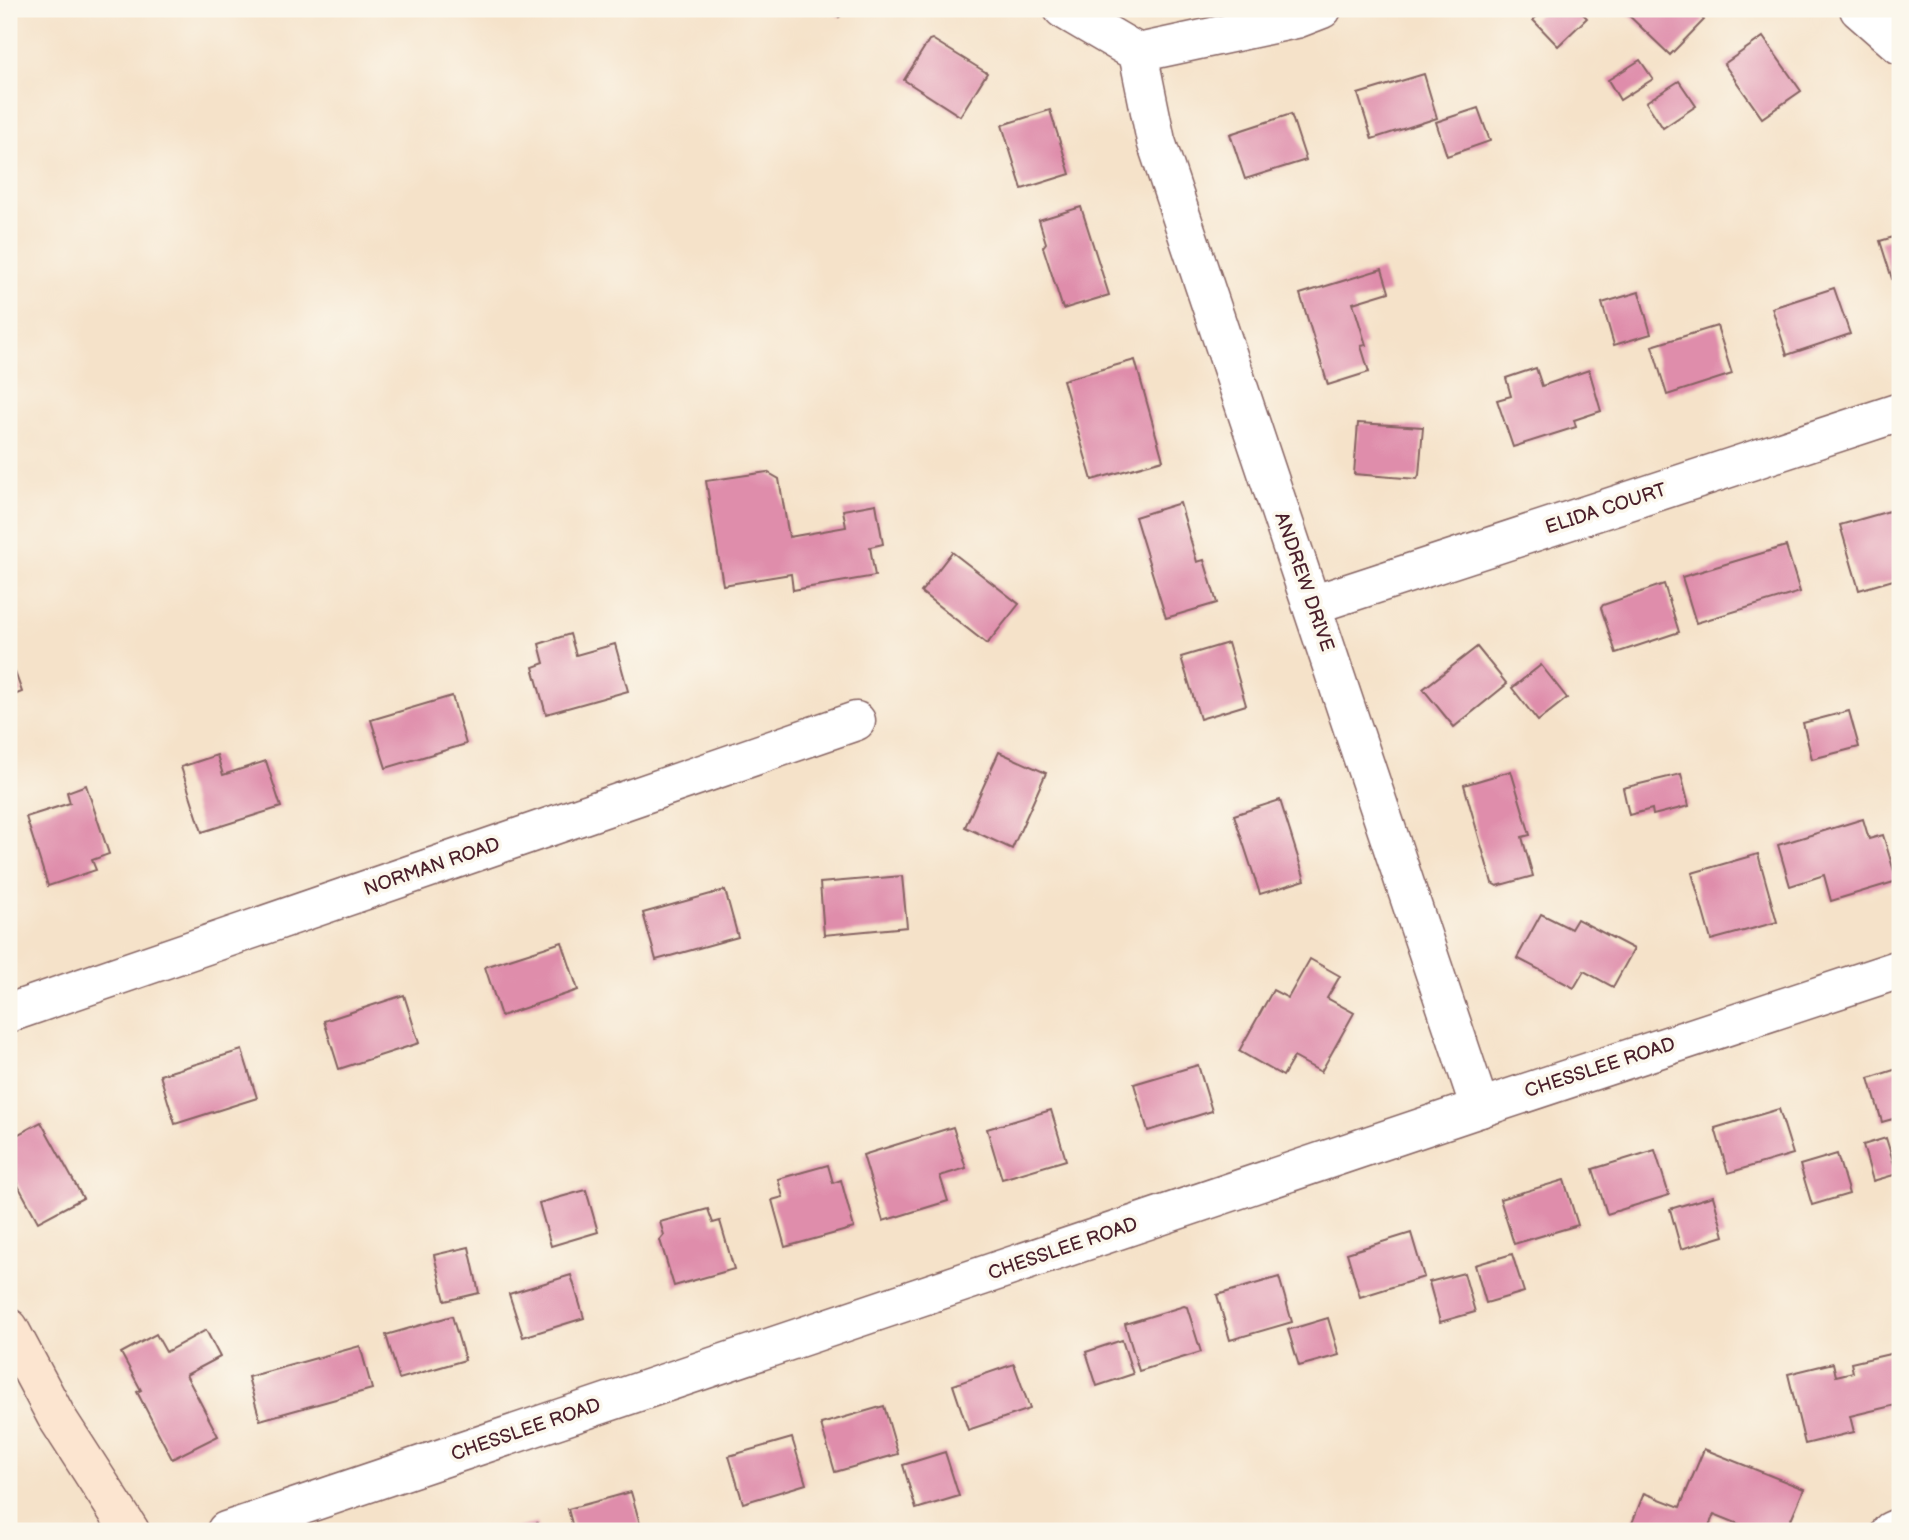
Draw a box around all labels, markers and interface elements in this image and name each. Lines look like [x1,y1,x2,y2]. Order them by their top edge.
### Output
street label: ELIDA COURT [1542,478,1670,539]
street label: ANDREW DRIVE [1269,509,1339,655]
street label: NORMAN ROAD [361,833,503,901]
street label: CHESSLEE ROAD [1522,1033,1678,1103]
street label: CHESSLEE ROAD [985,1213,1141,1285]
street label: CHESSLEE ROAD [448,1394,604,1466]

